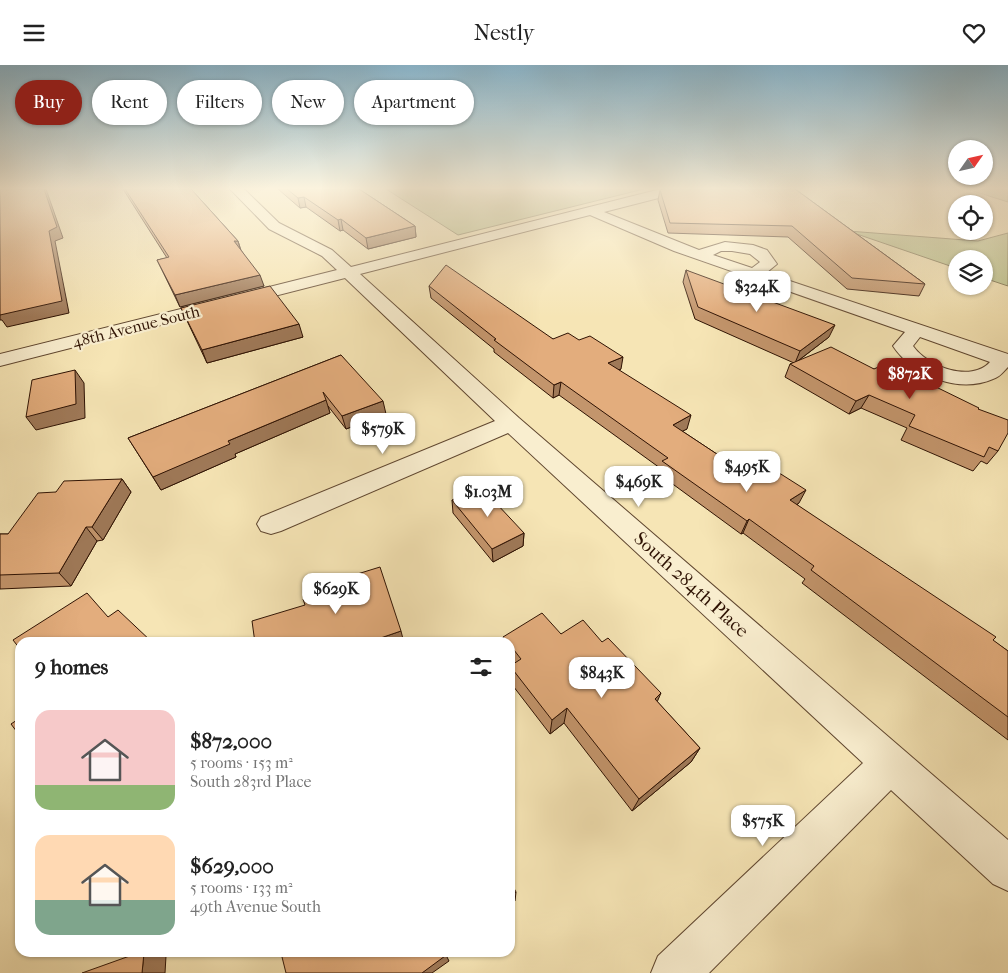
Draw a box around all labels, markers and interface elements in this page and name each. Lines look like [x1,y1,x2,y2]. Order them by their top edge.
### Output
icon: menu [20,19,48,47]
icon: heart [960,19,988,47]
text: Nestly [474,20,534,46]
chip: Buy [15,80,82,125]
chip: Rent [92,80,167,125]
chip: Filters [177,80,262,125]
chip: New [272,80,344,125]
chip: Apartment [354,80,474,125]
north arrow [948,140,992,185]
map controls [948,140,993,295]
button: locate [948,195,993,240]
button: layers [948,250,993,295]
pin: $324K [722,271,792,313]
text: $324K [735,277,779,296]
street label: 48th Avenue South [70,301,202,352]
pin: $872K [875,357,945,400]
text: $872K [888,364,932,383]
pin: $579K [348,413,418,455]
text: $579K [361,419,405,438]
pin: $495K [712,451,782,493]
text: $495K [724,457,770,476]
pin: $469K [604,465,674,508]
text: $469K [616,472,662,491]
pin: $1.03M [447,475,529,518]
text: $1.03M [464,482,512,501]
street label: South 284th Place [629,527,753,642]
pin: $629K [301,573,371,615]
text: $629K [313,579,359,598]
icon: filters [467,653,495,681]
text: 9 homes [35,655,108,679]
pin: $843K [567,657,637,699]
text: $843K [580,663,624,682]
text: $872,000 [190,729,272,753]
icon: home [75,730,135,790]
text: 5 rooms · 153 m² [190,753,293,772]
text: South 283rd Place [190,772,311,791]
pin: $575K [728,805,798,847]
text: $575K [742,811,784,830]
text: $629,000 [190,854,274,878]
icon: home [75,855,135,915]
text: 5 rooms · 133 m² [190,878,293,897]
text: 49th Avenue South [190,897,321,916]

